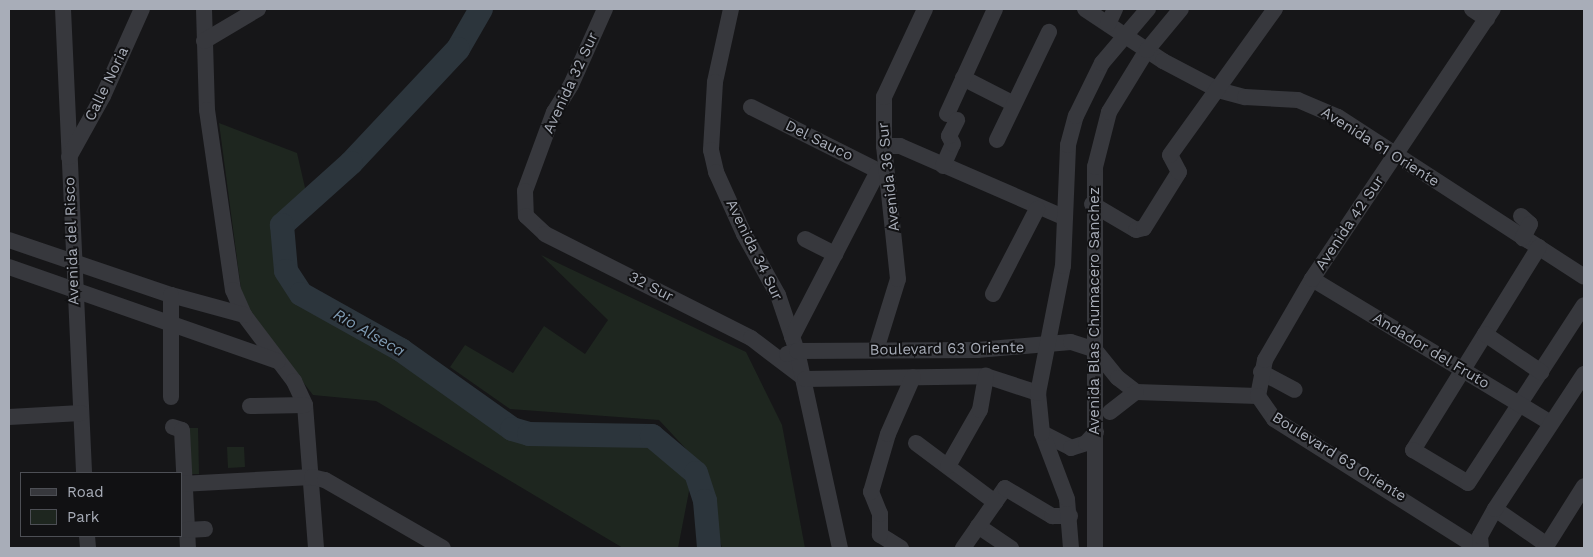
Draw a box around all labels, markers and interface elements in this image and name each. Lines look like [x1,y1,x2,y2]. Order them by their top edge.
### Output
street label: Avenida 32 Sur [540,30,602,136]
street label: Calle Noria [81,44,133,124]
street label: Avenida 61 Oriente [1317,103,1443,191]
street label: Del Sauco [782,117,856,165]
street label: Avenida 36 Sur [874,121,904,233]
street label: Avenida 42 Sur [1312,172,1388,274]
street label: Avenida del Risco [61,176,83,306]
street label: Avenida Blas Chumacero Sanchez [1086,187,1104,435]
street label: Avenida 34 Sur [722,197,786,303]
street label: 32 Sur [626,268,676,306]
water label: Rio Alseca [330,305,408,361]
street label: Andador del Fruto [1369,309,1493,393]
street label: Boulevard 63 Oriente [870,339,1024,359]
street label: Boulevard 63 Oriente [1269,408,1409,506]
legend [20,472,182,537]
text: Road [67,483,104,501]
text: Park [67,508,99,526]

